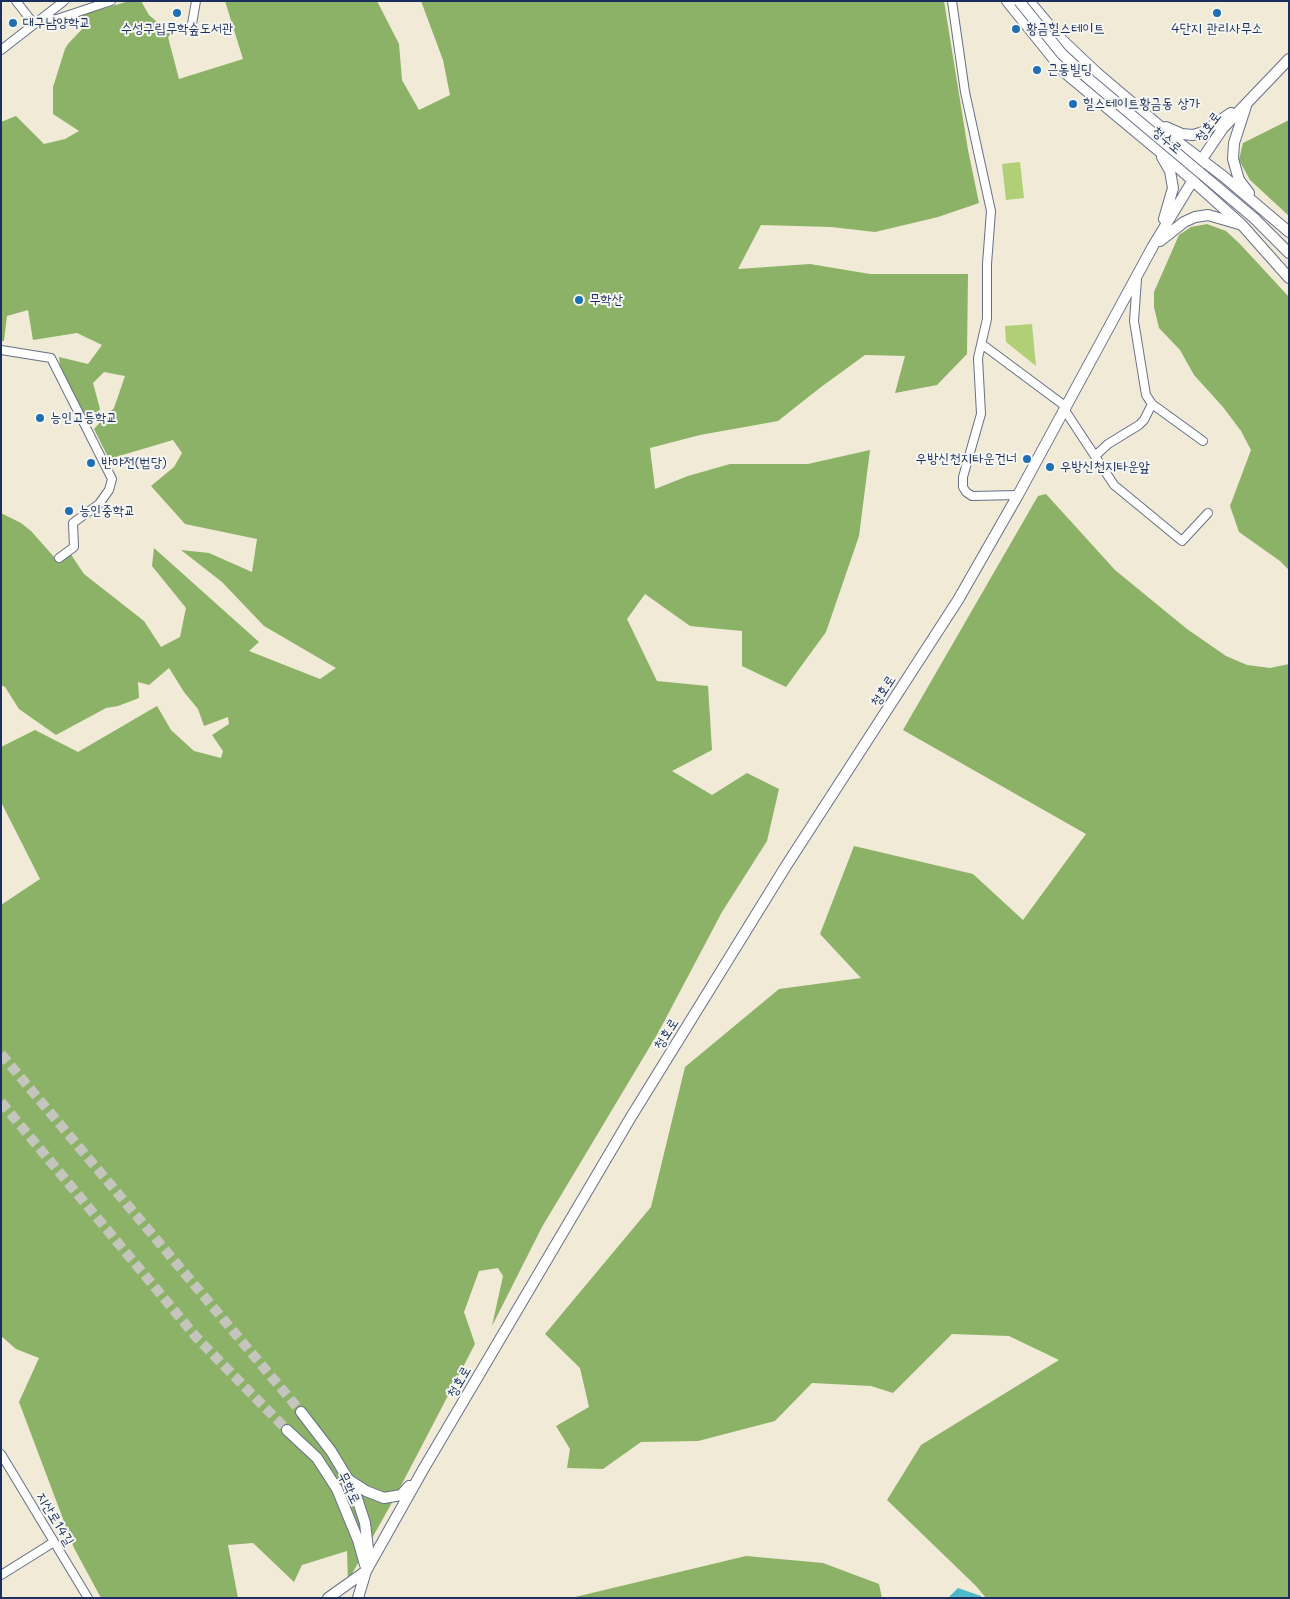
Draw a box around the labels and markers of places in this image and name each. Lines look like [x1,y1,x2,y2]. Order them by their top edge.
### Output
marker: 수성구립무학숲도서관 [171,7,183,19]
marker: 4단지 관리사무소 [1211,7,1223,19]
place label: 대구남양학교 [23,15,91,31]
marker: 대구남양학교 [7,17,19,29]
place label: 수성구립무학숲도서관 [121,21,233,37]
place label: 황금힐스테이트 [1026,21,1105,37]
place label: 4단지 관리사무소 [1171,21,1263,37]
marker: 황금힐스테이트 [1010,23,1022,35]
place label: 근동빌딩 [1047,62,1092,78]
marker: 근동빌딩 [1031,64,1043,76]
place label: 힐스테이트황금동 상가 [1083,96,1200,112]
marker: 힐스테이트황금동 상가 [1067,98,1079,110]
place label: 무학산 [589,292,623,308]
marker: 무학산 [573,294,585,306]
place label: 능인고등학교 [50,410,118,426]
marker: 능인고등학교 [34,412,46,424]
place label: 우방신천지타운건너 [916,451,1017,467]
marker: 우방신천지타운건너 [1021,453,1033,465]
place label: 반야전(법당) [101,455,167,471]
marker: 반야전(법당) [85,457,97,469]
place label: 우방신천지타운앞 [1060,459,1150,475]
marker: 우방신천지타운앞 [1044,461,1056,473]
place label: 능인중학교 [79,503,135,519]
marker: 능인중학교 [63,505,75,517]

